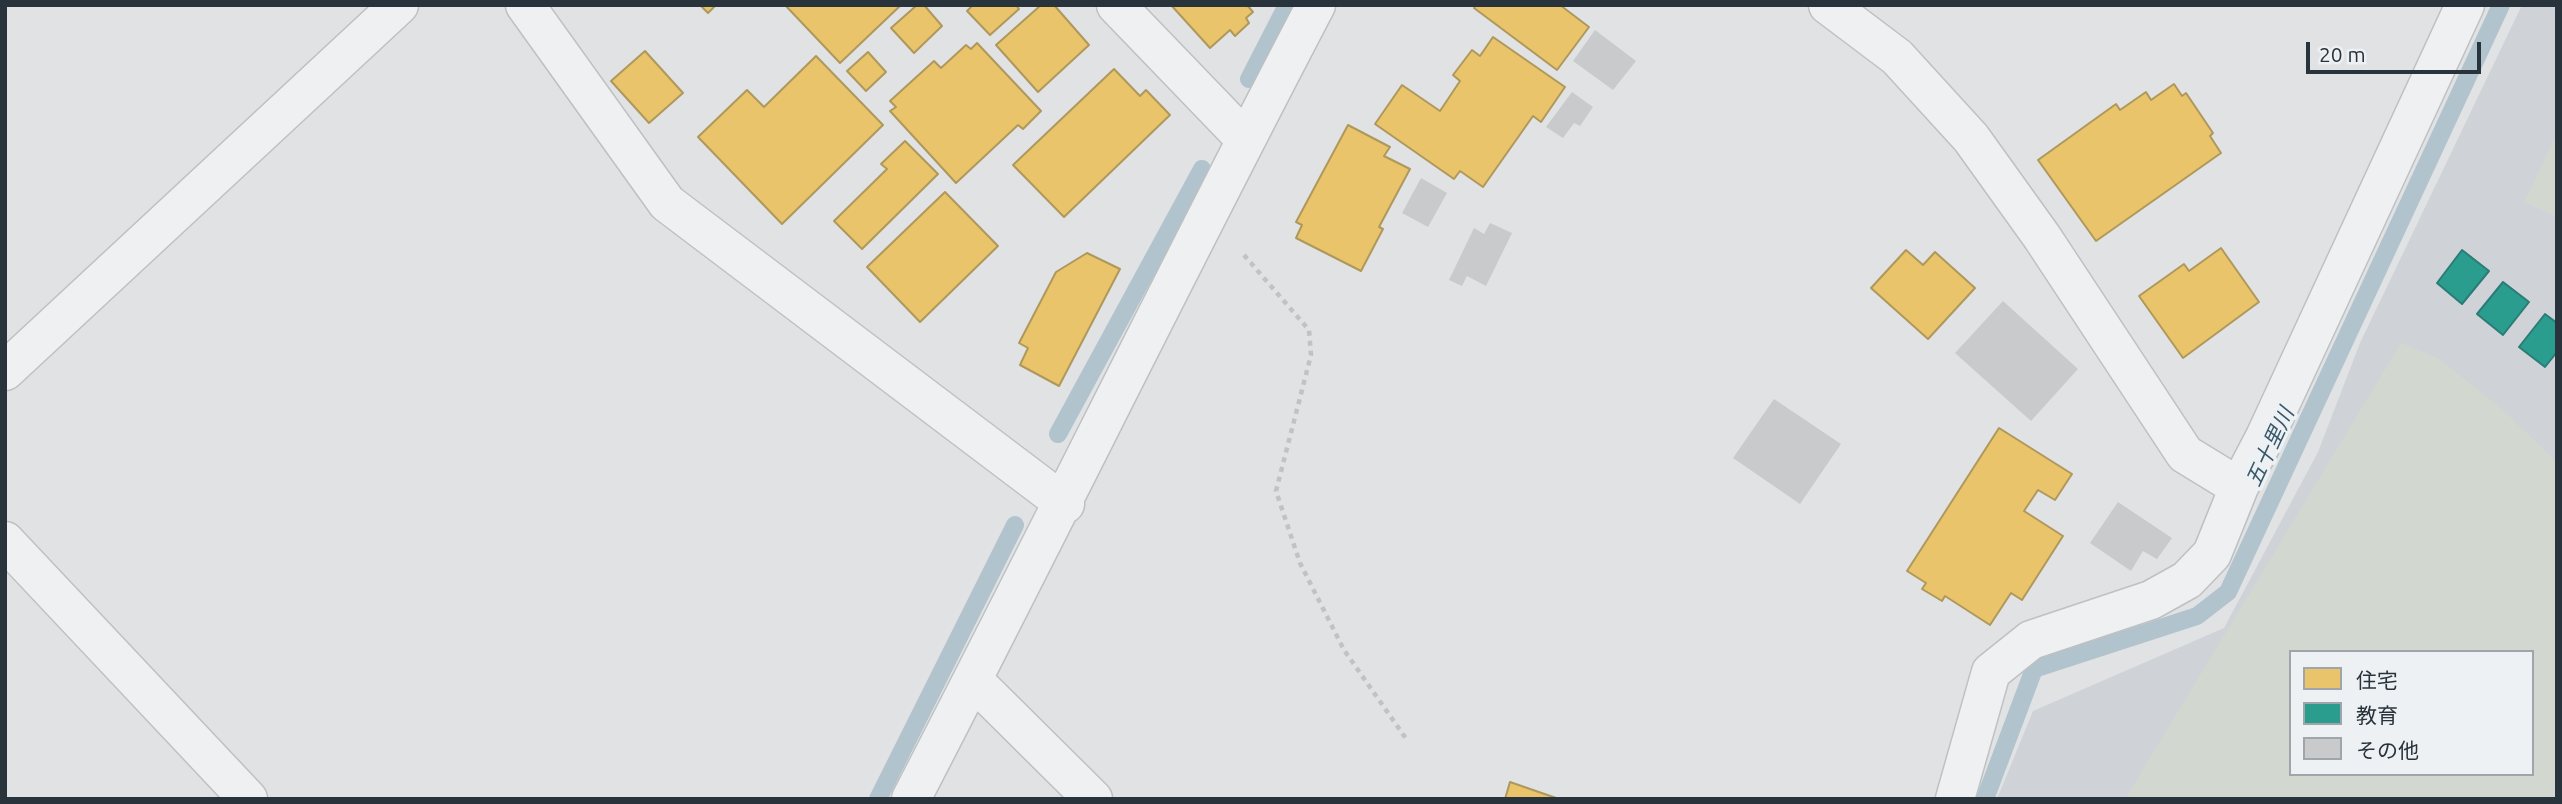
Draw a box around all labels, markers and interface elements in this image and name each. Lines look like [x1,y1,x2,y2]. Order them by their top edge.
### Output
scale bar [2310,28,2485,72]
text: 20 m [2319,42,2366,66]
water label: 五十里川 [2241,404,2299,490]
legend [2289,650,2534,776]
text: 住宅 [2356,668,2398,692]
text: 教育 [2356,703,2398,727]
text: その他 [2356,738,2419,762]

